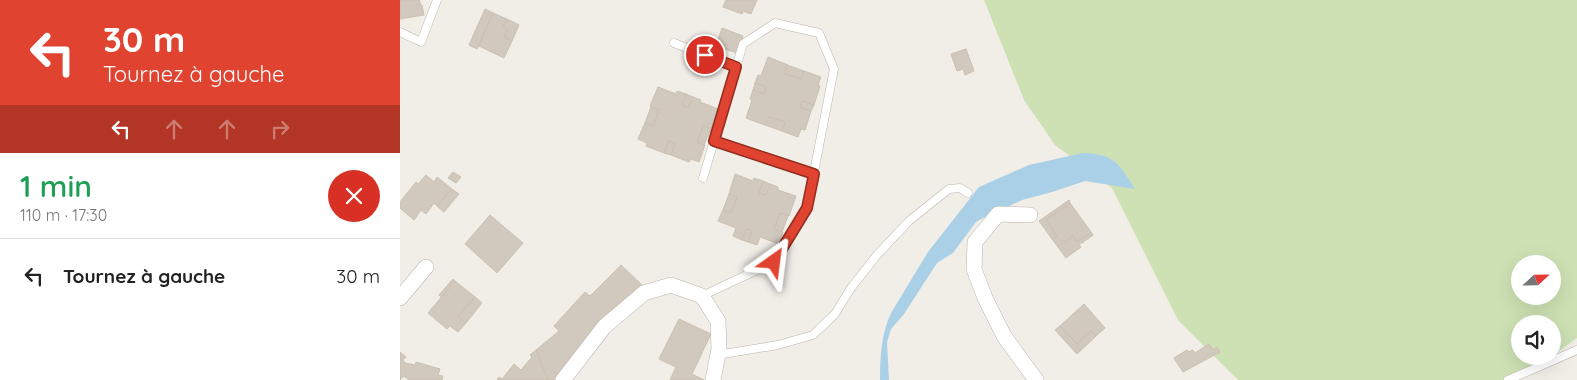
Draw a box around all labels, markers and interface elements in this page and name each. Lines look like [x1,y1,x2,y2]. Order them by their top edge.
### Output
text: 30 m [103,17,185,61]
icon: left [20,20,85,85]
pin [684,34,726,76]
icon: arrive [691,41,719,69]
text: Tournez à gauche [103,60,285,88]
icon: left [107,115,135,143]
icon: ahead [160,115,188,143]
icon: ahead [213,115,241,143]
icon: right [266,115,294,143]
text: 1 min [20,167,92,205]
button: close [328,170,380,222]
text: 110 m · 17:30 [20,205,107,225]
position arrow [747,235,799,287]
north arrow [1511,255,1561,305]
map controls [1511,255,1561,365]
icon: left [20,262,48,290]
text: Tournez à gauche [63,264,225,288]
text: 30 m [336,264,380,288]
button: sound [1511,315,1561,365]

